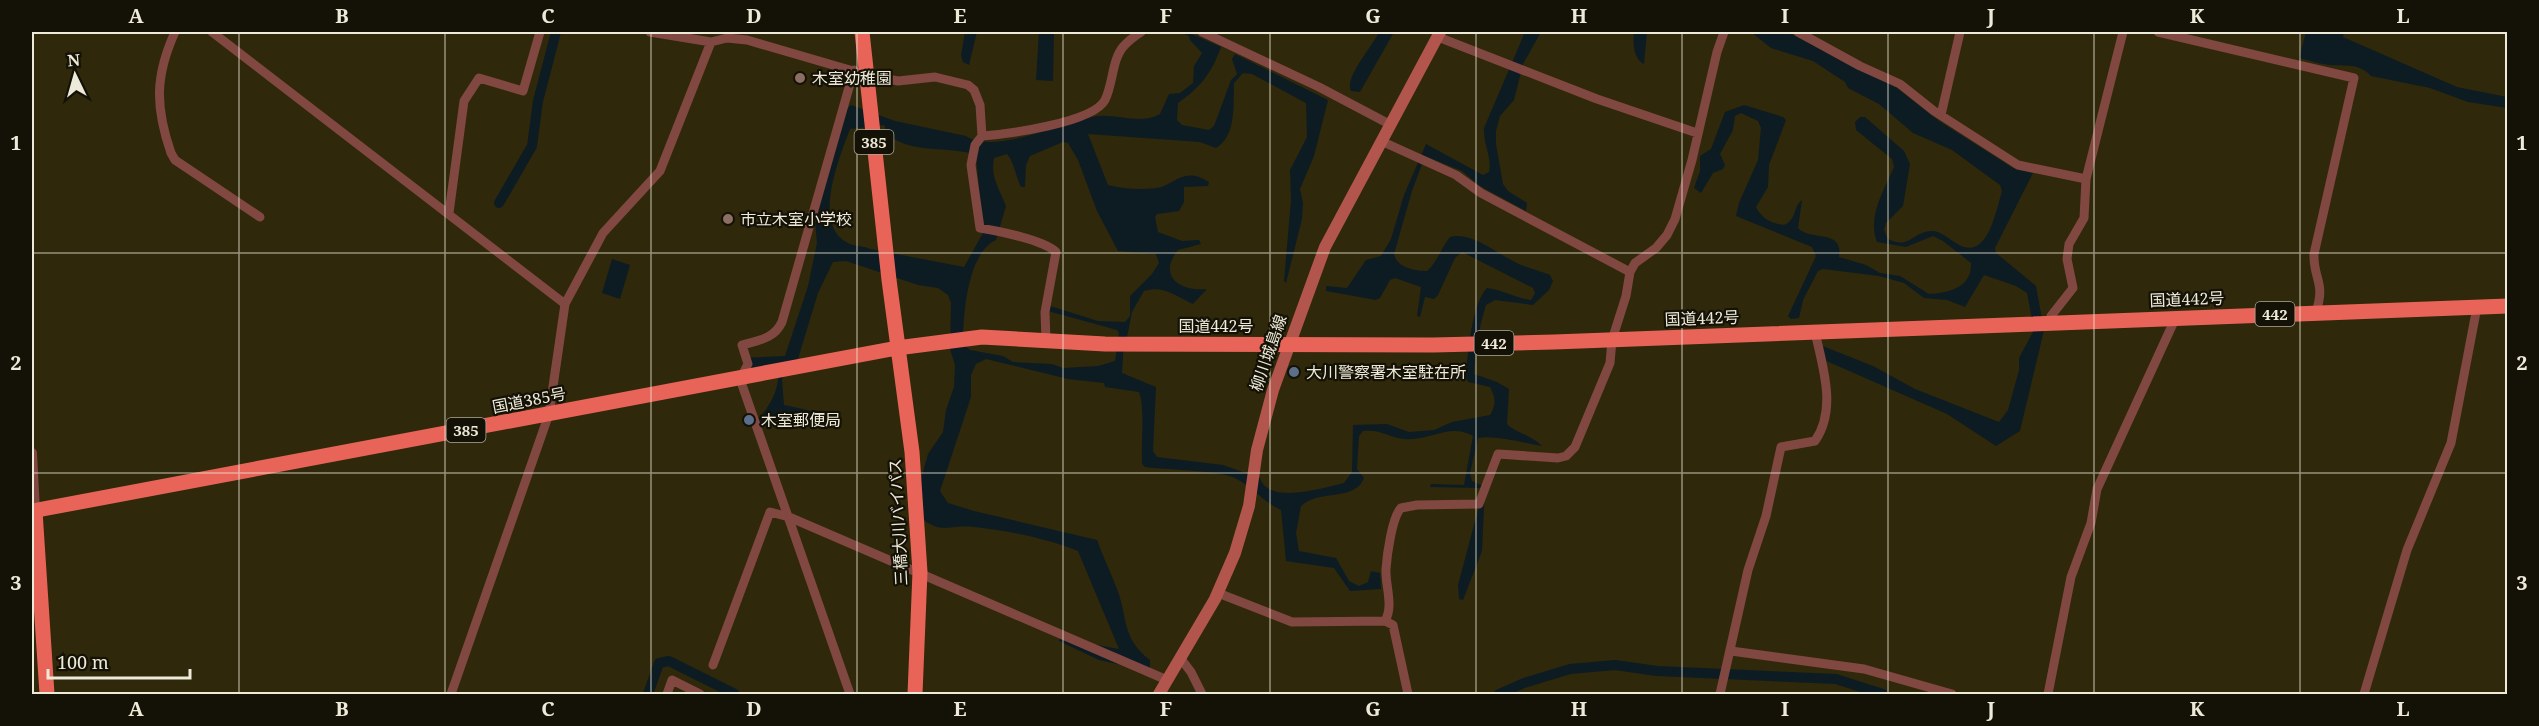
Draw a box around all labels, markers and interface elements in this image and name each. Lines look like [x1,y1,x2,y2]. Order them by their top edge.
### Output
text: A [128,2,144,29]
text: B [335,2,349,29]
text: C [541,2,555,29]
text: D [746,2,762,29]
text: E [953,2,967,29]
text: F [1160,2,1172,29]
text: G [1365,2,1381,29]
text: H [1571,2,1587,29]
text: I [1781,2,1789,29]
text: J [1986,2,1995,29]
text: K [2190,2,2205,29]
text: L [2396,2,2410,29]
north arrow [45,45,105,105]
text: N [66,49,81,72]
place label: 木室幼稚園 [812,67,892,89]
marker: 木室幼稚園 [793,71,807,85]
text: 1 [10,129,22,156]
text: 1 [2516,129,2528,156]
road number: 385 [854,130,894,154]
place label: 市立木室小学校 [740,208,852,230]
marker: 市立木室小学校 [721,212,735,226]
street label: 国道442号 [2149,287,2225,311]
road number: 442 [2256,302,2294,326]
street label: 国道442号 [1664,306,1740,330]
street label: 柳川城島線 [1245,312,1291,394]
street label: 国道442号 [1179,315,1253,337]
road number: 442 [1474,331,1514,355]
text: 2 [10,349,22,376]
text: 2 [2516,349,2528,376]
place label: 大川警察署木室駐在所 [1306,361,1466,383]
marker: 大川警察署木室駐在所 [1287,365,1301,379]
street label: 国道385号 [490,382,568,418]
place label: 木室郵便局 [761,409,841,431]
marker: 木室郵便局 [742,413,756,427]
road number: 385 [446,418,486,442]
street label: 三橋大川バイパス [884,458,912,586]
text: 3 [10,569,22,596]
text: 3 [2516,569,2528,596]
scale bar [48,642,190,680]
text: 100 m [57,650,109,674]
text: A [128,695,144,722]
text: B [335,695,349,722]
text: C [541,695,555,722]
text: D [746,695,762,722]
text: E [953,695,967,722]
text: F [1160,695,1172,722]
text: G [1365,695,1381,722]
text: H [1571,695,1587,722]
text: I [1781,695,1789,722]
text: J [1986,695,1995,722]
text: K [2190,695,2205,722]
text: L [2396,695,2410,722]

